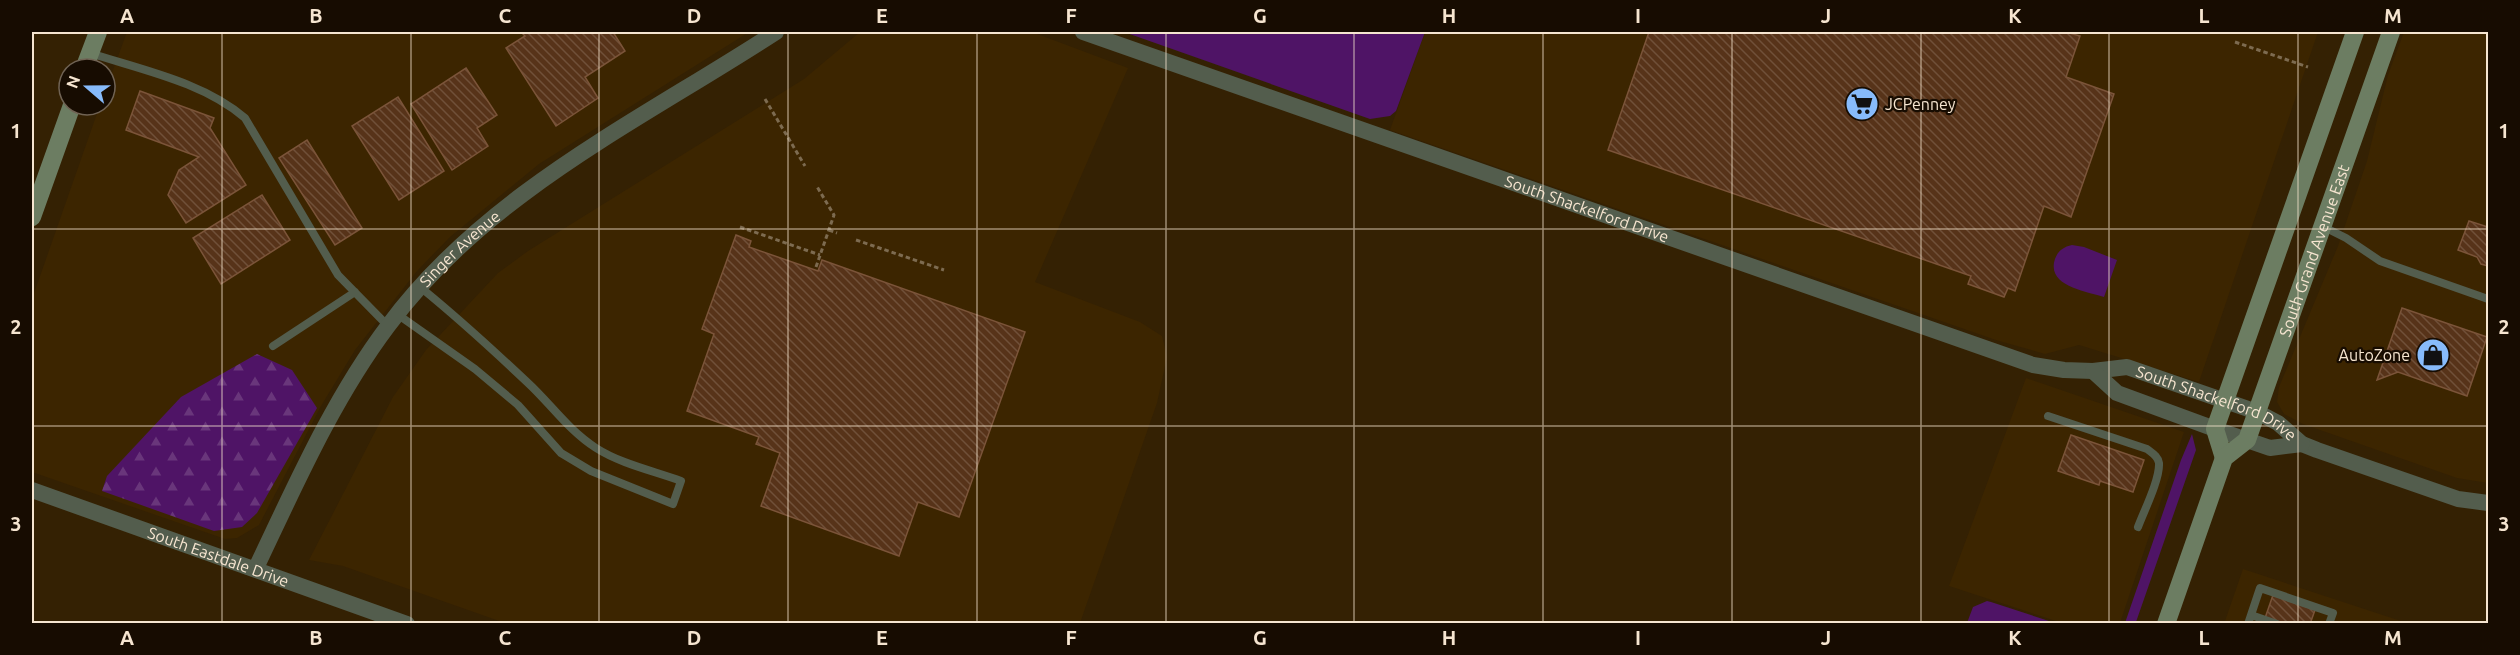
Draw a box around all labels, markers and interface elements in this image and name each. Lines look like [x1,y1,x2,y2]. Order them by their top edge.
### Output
text: A [120,4,134,27]
text: B [309,4,323,27]
text: C [499,4,512,27]
text: D [687,4,701,27]
text: E [876,4,888,27]
text: F [1065,4,1077,27]
text: G [1253,4,1267,27]
text: H [1442,4,1456,27]
text: I [1635,4,1641,27]
text: J [1821,4,1831,27]
text: K [2008,4,2022,27]
text: L [2199,4,2210,27]
text: M [2384,4,2402,27]
north arrow [57,57,117,117]
text: N [62,73,83,91]
supermarket icon: JCPenney [1844,86,1880,122]
place label: JCPenney [1885,95,1956,113]
text: 1 [10,119,22,142]
text: 1 [2498,119,2510,142]
street label: South Grand Avenue East [2275,161,2353,339]
street label: South Shackelford Drive [1503,172,1671,246]
street label: Singer Avenue [416,207,503,290]
text: 2 [10,315,22,338]
text: 2 [2498,315,2510,338]
shop icon: AutoZone [2415,337,2451,373]
place label: AutoZone [2339,346,2410,364]
street label: South Shackelford Drive [2134,362,2300,444]
text: 3 [10,512,22,535]
text: 3 [2498,512,2510,535]
street label: South Eastdale Drive [145,523,291,590]
text: A [120,626,134,649]
text: B [309,626,323,649]
text: C [499,626,512,649]
text: D [687,626,701,649]
text: E [876,626,888,649]
text: F [1065,626,1077,649]
text: G [1253,626,1267,649]
text: H [1442,626,1456,649]
text: I [1635,626,1641,649]
text: J [1821,626,1831,649]
text: K [2008,626,2022,649]
text: L [2199,626,2210,649]
text: M [2384,626,2402,649]

